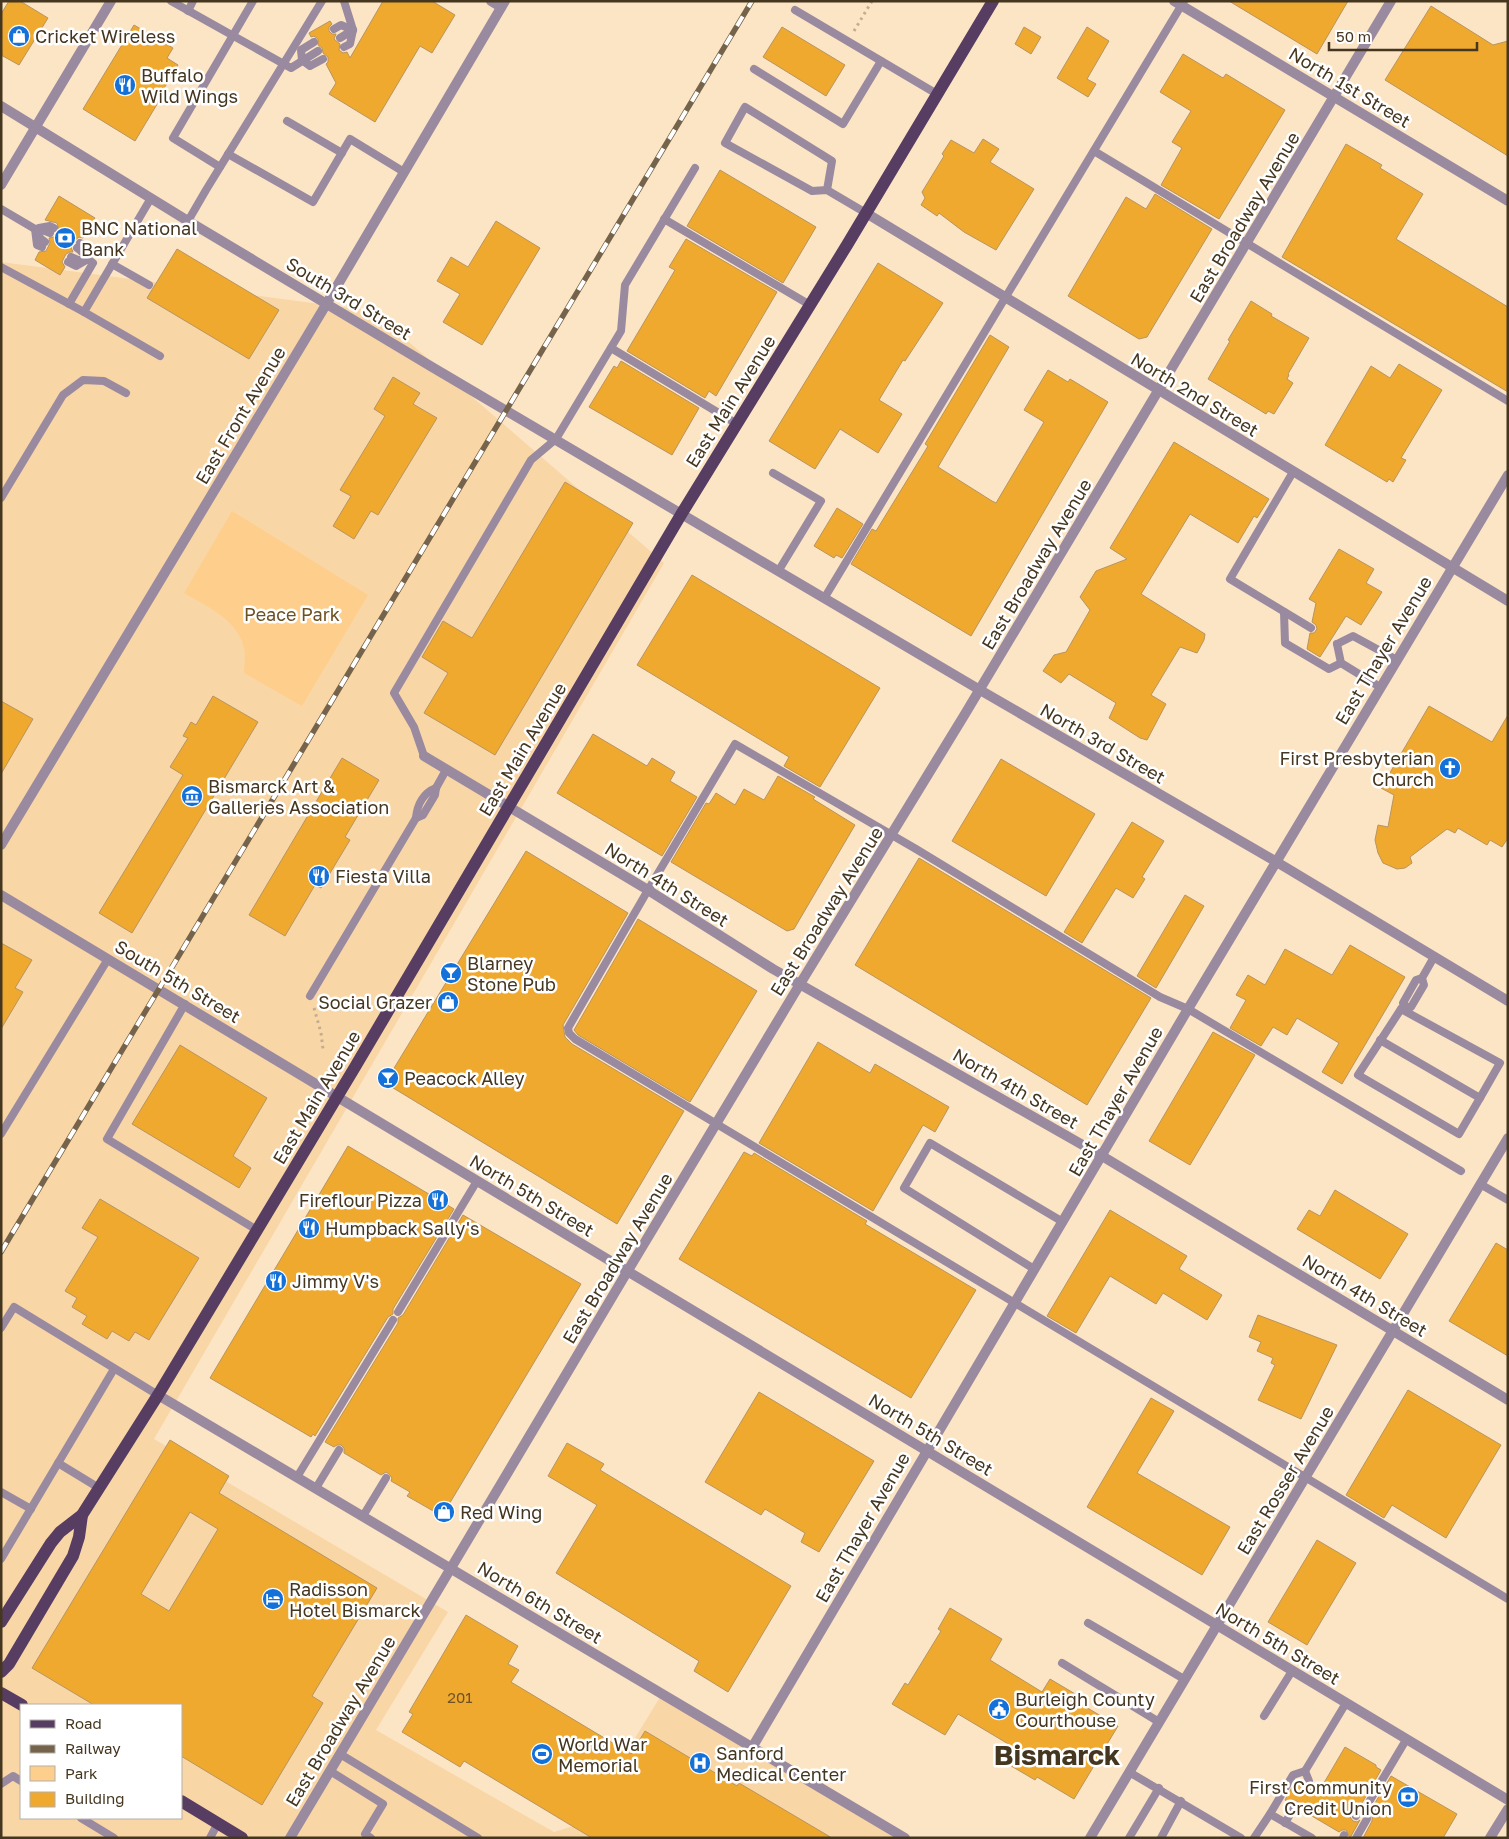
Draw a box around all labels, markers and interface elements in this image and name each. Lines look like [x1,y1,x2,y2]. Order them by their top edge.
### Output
scale bar [1329,20,1476,52]
shop icon: Cricket Wireless [7,24,31,48]
place label: Cricket Wireless [35,25,175,47]
text: 50 m [1336,27,1371,45]
street label: North 1st Street [1285,42,1415,132]
place label: Buffalo Wild Wings [141,64,238,107]
restaurant icon: Buffalo Wild Wings [113,73,137,97]
street label: East Broadway Avenue [1184,128,1304,306]
place label: BNC National Bank [81,217,197,260]
bank icon: BNC National Bank [53,226,77,250]
street label: South 3rd Street [282,252,416,344]
street label: East Main Avenue [680,331,780,471]
street label: East Front Avenue [190,342,290,488]
street label: North 2nd Street [1127,347,1263,441]
street label: East Broadway Avenue [976,475,1096,653]
street label: East Thayer Avenue [1330,572,1436,728]
park label: Peace Park [244,603,340,625]
street label: East Main Avenue [473,678,571,820]
street label: North 3rd Street [1037,698,1169,788]
place label: First Presbyterian Church [1280,747,1434,790]
church icon: First Presbyterian Church [1438,756,1462,780]
place label: Bismarck Art & Galleries Association [208,775,389,818]
museum icon: Bismarck Art & Galleries Association [180,784,204,808]
street label: East Broadway Avenue [765,822,887,1000]
street label: North 4th Street [601,837,733,931]
restaurant icon: Fiesta Villa [307,864,331,888]
place label: Fiesta Villa [335,865,431,887]
street label: South 5th Street [111,935,245,1027]
place label: Blarney Stone Pub [467,952,556,995]
bar icon: Blarney Stone Pub [439,961,463,985]
shop icon: Social Grazer [436,990,460,1014]
place label: Social Grazer [318,991,432,1013]
street label: East Thayer Avenue [1063,1022,1167,1180]
street label: East Main Avenue [267,1026,365,1168]
street label: North 4th Street [949,1043,1083,1133]
bar icon: Peacock Alley [376,1066,400,1090]
place label: Peacock Alley [404,1067,525,1089]
street label: North 5th Street [466,1149,598,1241]
street label: East Broadway Avenue [557,1169,677,1347]
restaurant icon: Fireflour Pizza [426,1188,450,1212]
place label: Fireflour Pizza [299,1189,422,1211]
restaurant icon: Humpback Sally's [297,1216,321,1240]
place label: Humpback Sally's [325,1217,479,1239]
street label: North 4th Street [1299,1249,1431,1341]
restaurant icon: Jimmy V's [264,1269,288,1293]
place label: Jimmy V's [292,1270,379,1292]
street label: North 5th Street [865,1388,997,1480]
street label: East Rosser Avenue [1232,1402,1338,1558]
street label: East Thayer Avenue [810,1448,914,1606]
shop icon: Red Wing [432,1500,456,1524]
place label: Red Wing [460,1501,542,1523]
street label: North 6th Street [474,1556,606,1648]
place label: Radisson Hotel Bismarck [289,1578,421,1621]
hotel icon: Radisson Hotel Bismarck [261,1587,285,1611]
street label: North 5th Street [1212,1597,1344,1689]
street label: East Broadway Avenue [280,1632,400,1810]
house number: 201 [447,1688,473,1706]
place label: Burleigh County Courthouse [1015,1688,1155,1731]
public building icon: Burleigh County Courthouse [987,1697,1011,1721]
legend [20,1704,182,1819]
text: Road [65,1714,102,1732]
place label: World War Memorial [558,1733,647,1776]
district label: Bismarck [994,1738,1120,1771]
text: Railway [65,1739,121,1757]
sports icon: World War Memorial [530,1742,554,1766]
place label: Sanford Medical Center [716,1742,846,1785]
hospital icon: Sanford Medical Center [688,1751,712,1775]
text: Park [65,1764,98,1782]
place label: First Community Credit Union [1249,1776,1392,1819]
bank icon: First Community Credit Union [1396,1785,1420,1809]
text: Building [65,1789,125,1807]

